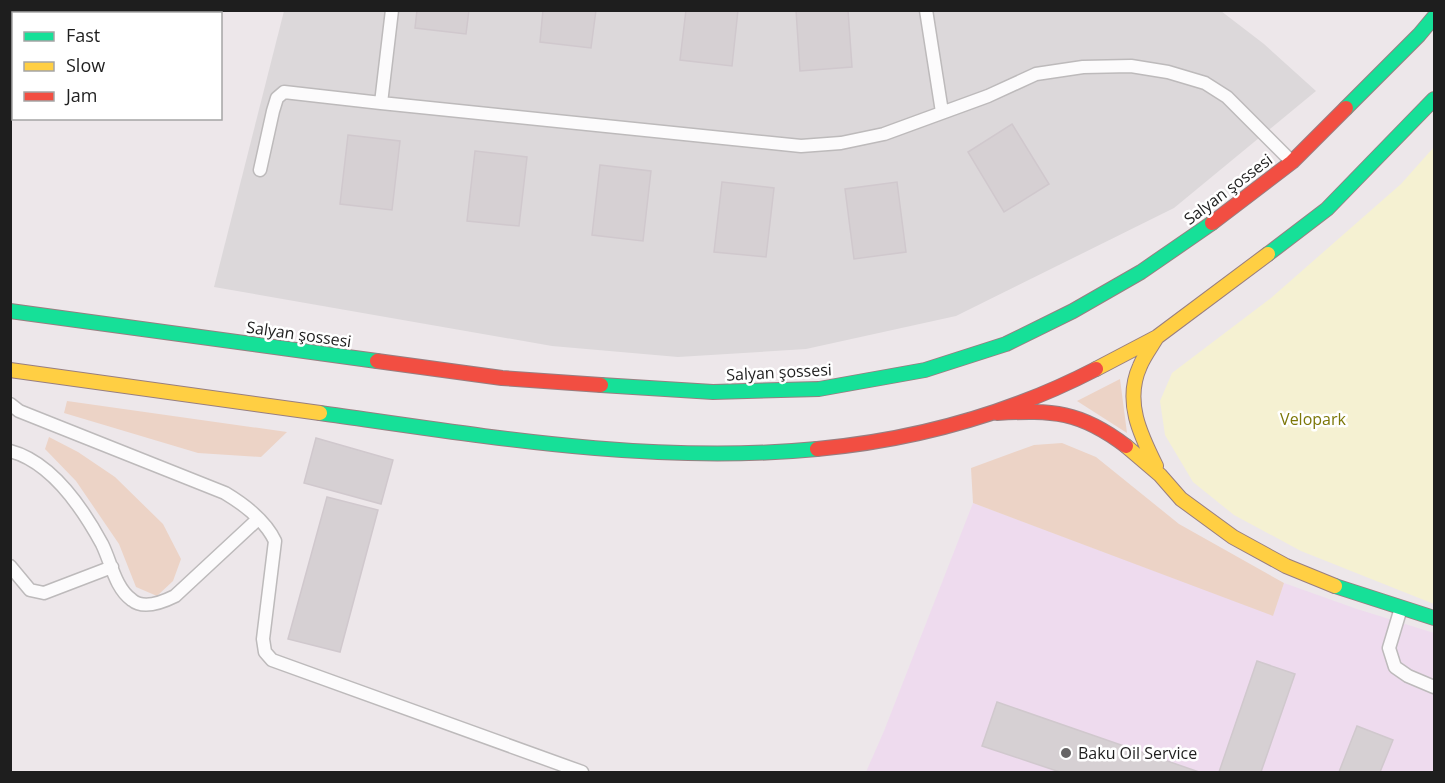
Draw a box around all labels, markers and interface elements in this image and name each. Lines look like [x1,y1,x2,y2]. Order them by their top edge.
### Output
legend [12,12,222,120]
text: Fast [66,23,100,47]
text: Slow [66,53,105,77]
text: Jam [64,83,98,107]
street label: Salyan şossesi [1179,148,1277,230]
street label: Salyan şossesi [245,316,353,352]
street label: Salyan şossesi [726,358,832,386]
park label: Velopark [1280,408,1347,430]
place label: Baku Oil Service [1078,742,1197,764]
marker: Baku Oil Service [1059,746,1073,760]

